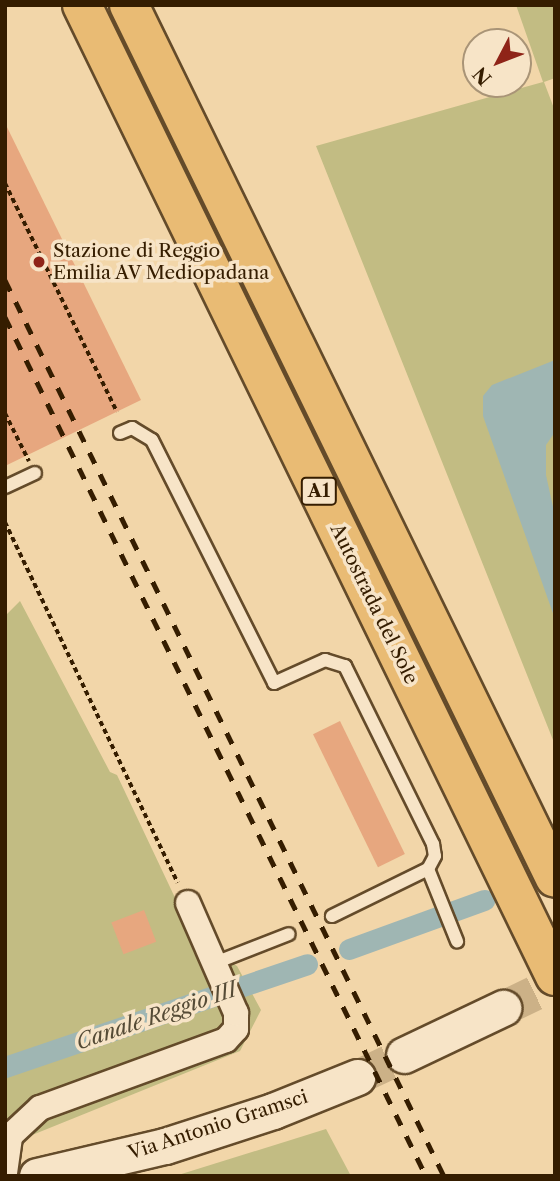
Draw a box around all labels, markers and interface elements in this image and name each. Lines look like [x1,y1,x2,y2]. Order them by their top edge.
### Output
north arrow [462,28,532,98]
text: N [468,62,497,90]
place label: Stazione di Reggio Emilia AV Mediopadana [53,240,271,284]
marker: Stazione di Reggio Emilia AV Mediopadana [31,254,47,270]
road number: A1 [300,476,338,505]
street label: Autostrada del Sole [325,520,423,688]
water label: Canale Reggio III [73,977,239,1055]
street label: Via Antonio Gramsci [125,1085,311,1165]

